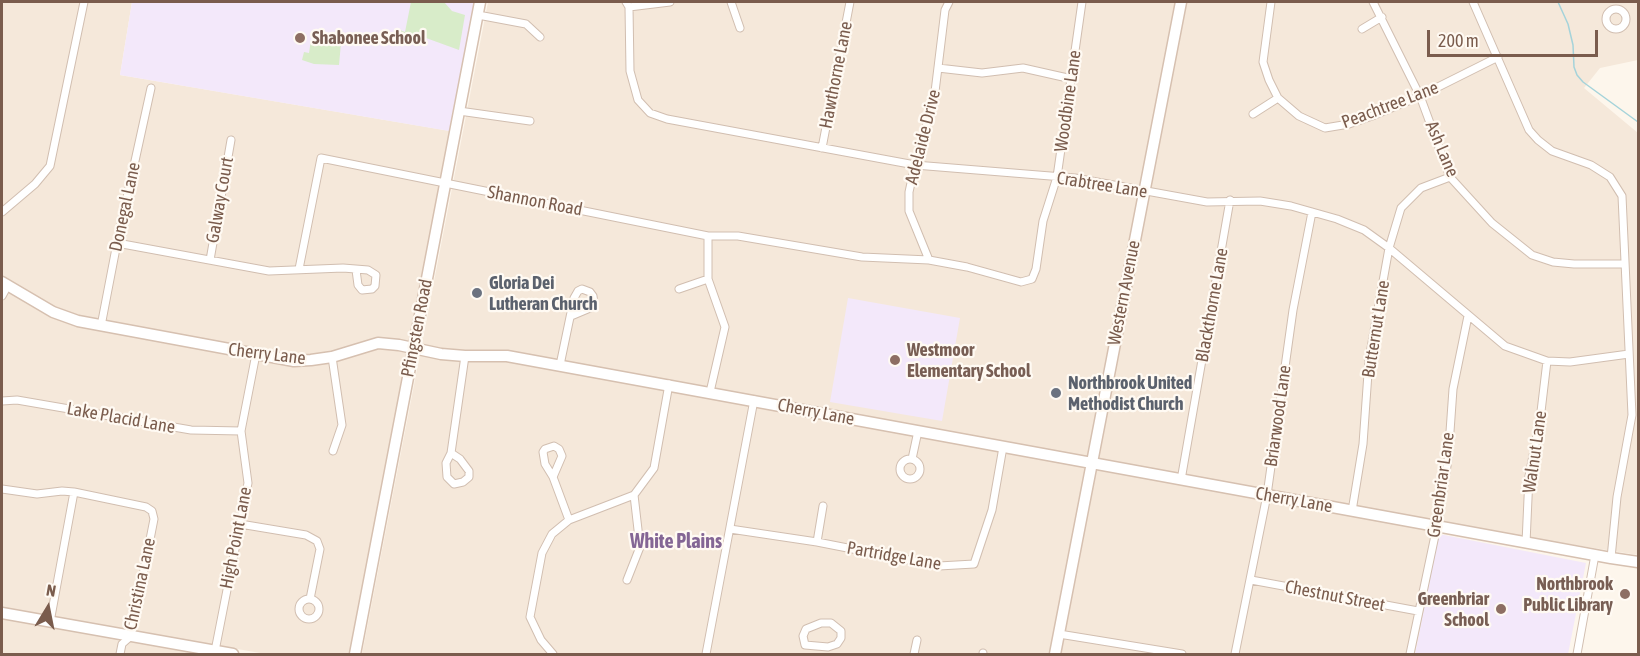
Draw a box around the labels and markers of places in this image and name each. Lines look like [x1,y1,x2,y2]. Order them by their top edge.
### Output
place label: Shabonee School [312,27,426,49]
marker: Shabonee School [293,31,307,45]
place label: Gloria Dei Lutheran Church [489,272,597,314]
marker: Gloria Dei Lutheran Church [470,286,484,300]
place label: Westmoor Elementary School [907,339,1031,382]
marker: Westmoor Elementary School [888,353,902,367]
place label: Northbrook United Methodist Church [1068,372,1192,415]
marker: Northbrook United Methodist Church [1049,386,1063,400]
place label: Northbrook Public Library [1523,573,1613,616]
marker: Northbrook Public Library [1618,587,1632,601]
place label: Greenbriar School [1418,588,1489,630]
marker: Greenbriar School [1494,602,1508,616]

